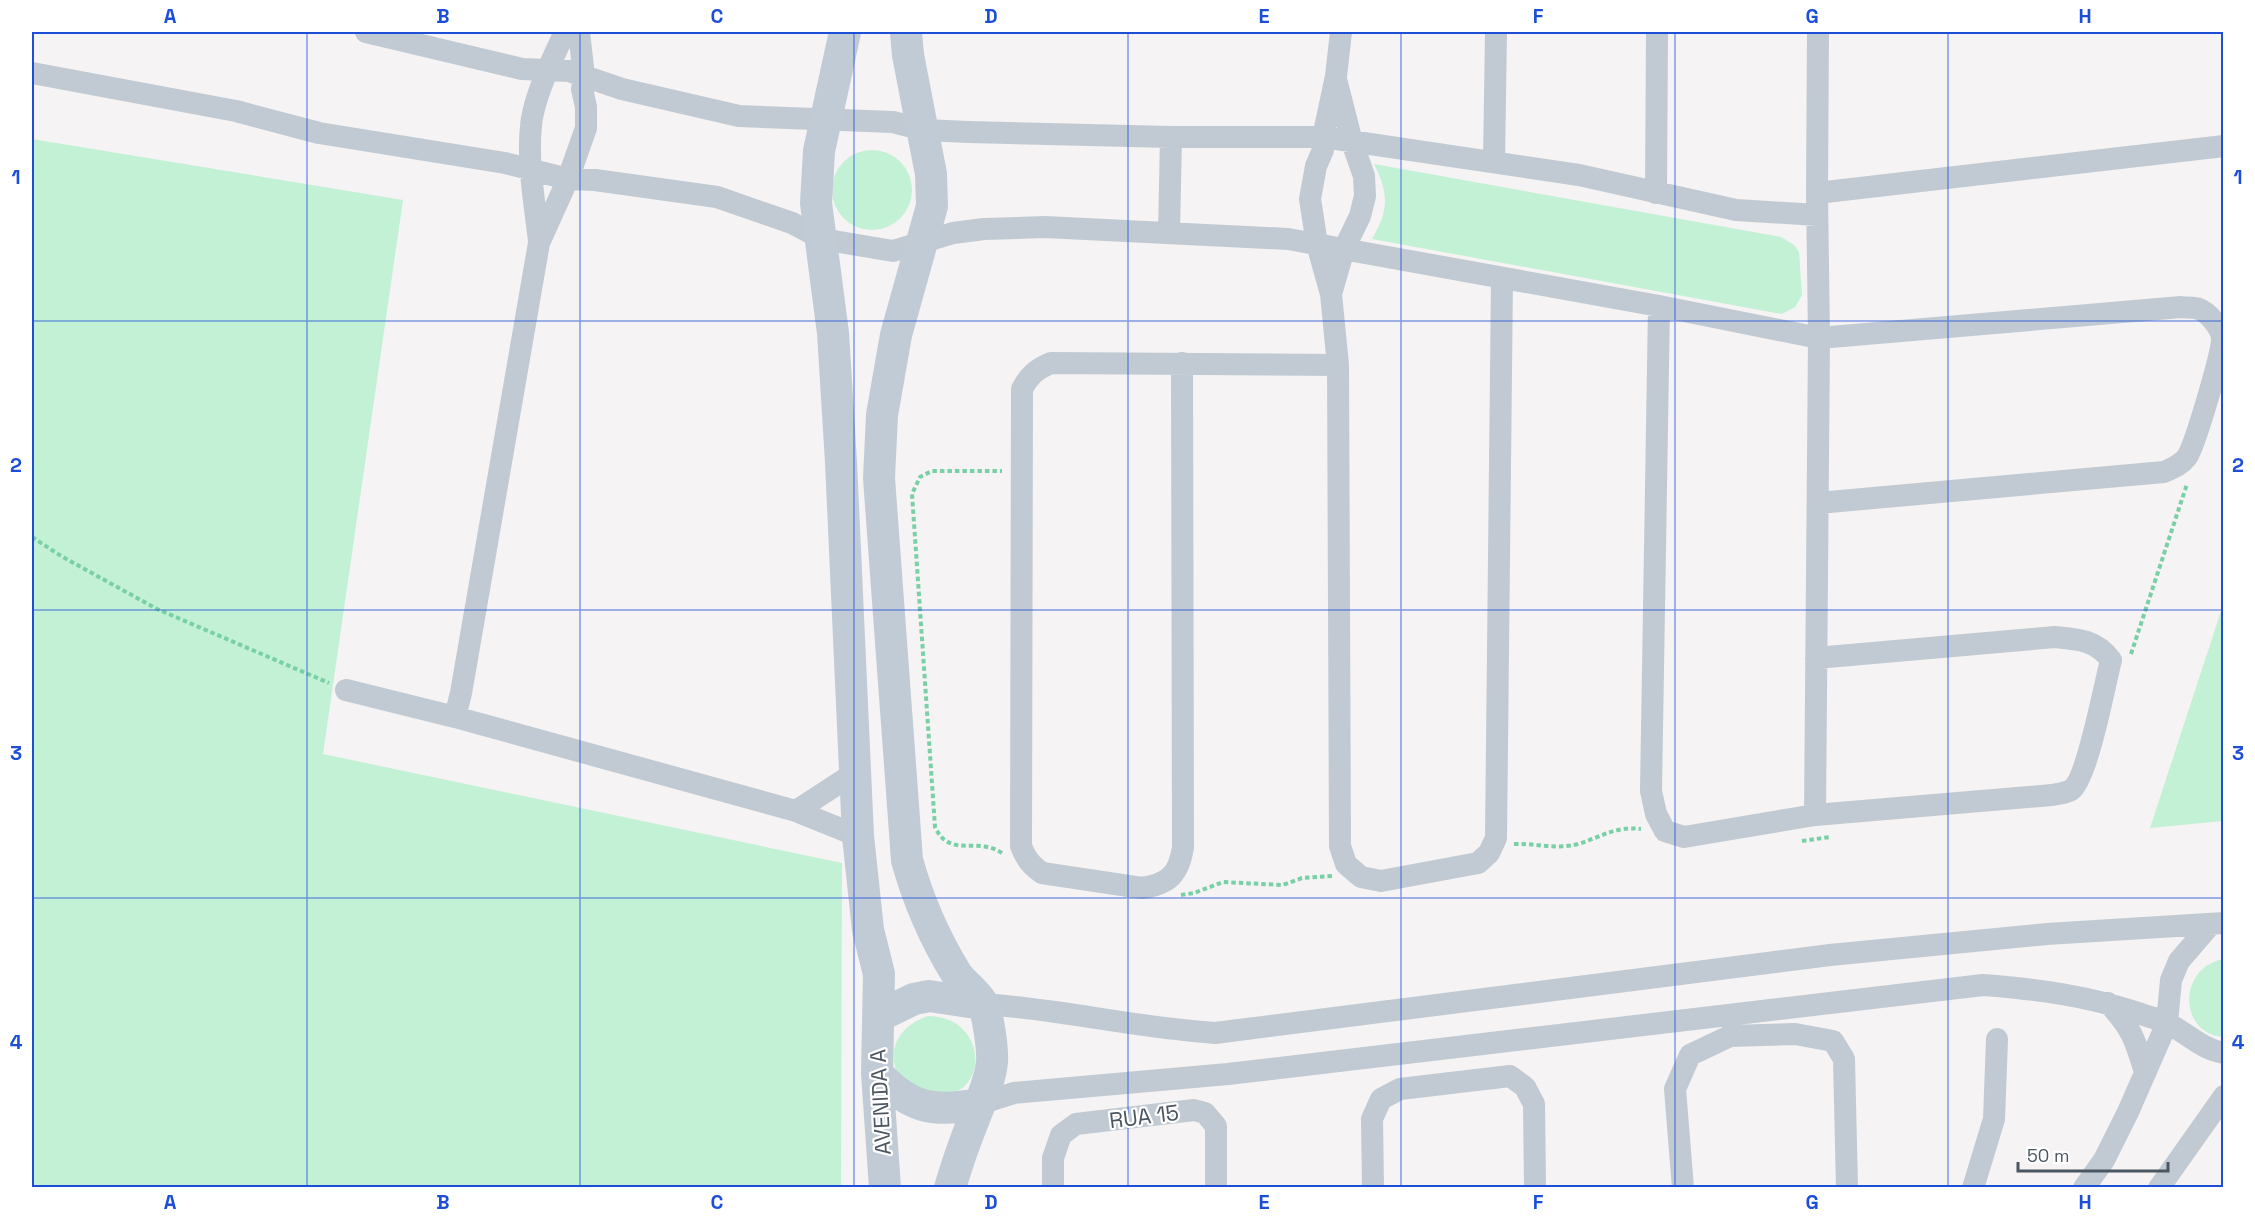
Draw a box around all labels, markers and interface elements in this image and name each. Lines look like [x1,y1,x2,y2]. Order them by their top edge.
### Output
text: A [164,3,177,29]
text: B [436,3,450,29]
text: C [711,3,724,29]
text: D [984,3,998,29]
text: E [1258,3,1270,29]
text: F [1533,3,1544,29]
text: G [1805,3,1819,29]
text: H [2078,3,2092,29]
text: 1 [11,164,21,190]
text: 1 [2233,164,2243,190]
text: 2 [10,452,22,478]
text: 2 [2232,452,2244,478]
text: 3 [10,740,22,766]
text: 3 [2232,740,2244,766]
text: 4 [10,1029,23,1055]
text: 4 [2232,1029,2245,1055]
street label: AVENIDA A [863,1048,897,1156]
street label: RUA 15 [1108,1098,1180,1134]
scale bar [2018,1135,2168,1173]
text: 50 m [2027,1144,2069,1167]
text: A [164,1189,177,1215]
text: B [436,1189,450,1215]
text: C [711,1189,724,1215]
text: D [984,1189,998,1215]
text: E [1258,1189,1270,1215]
text: F [1533,1189,1544,1215]
text: G [1805,1189,1819,1215]
text: H [2078,1189,2092,1215]

